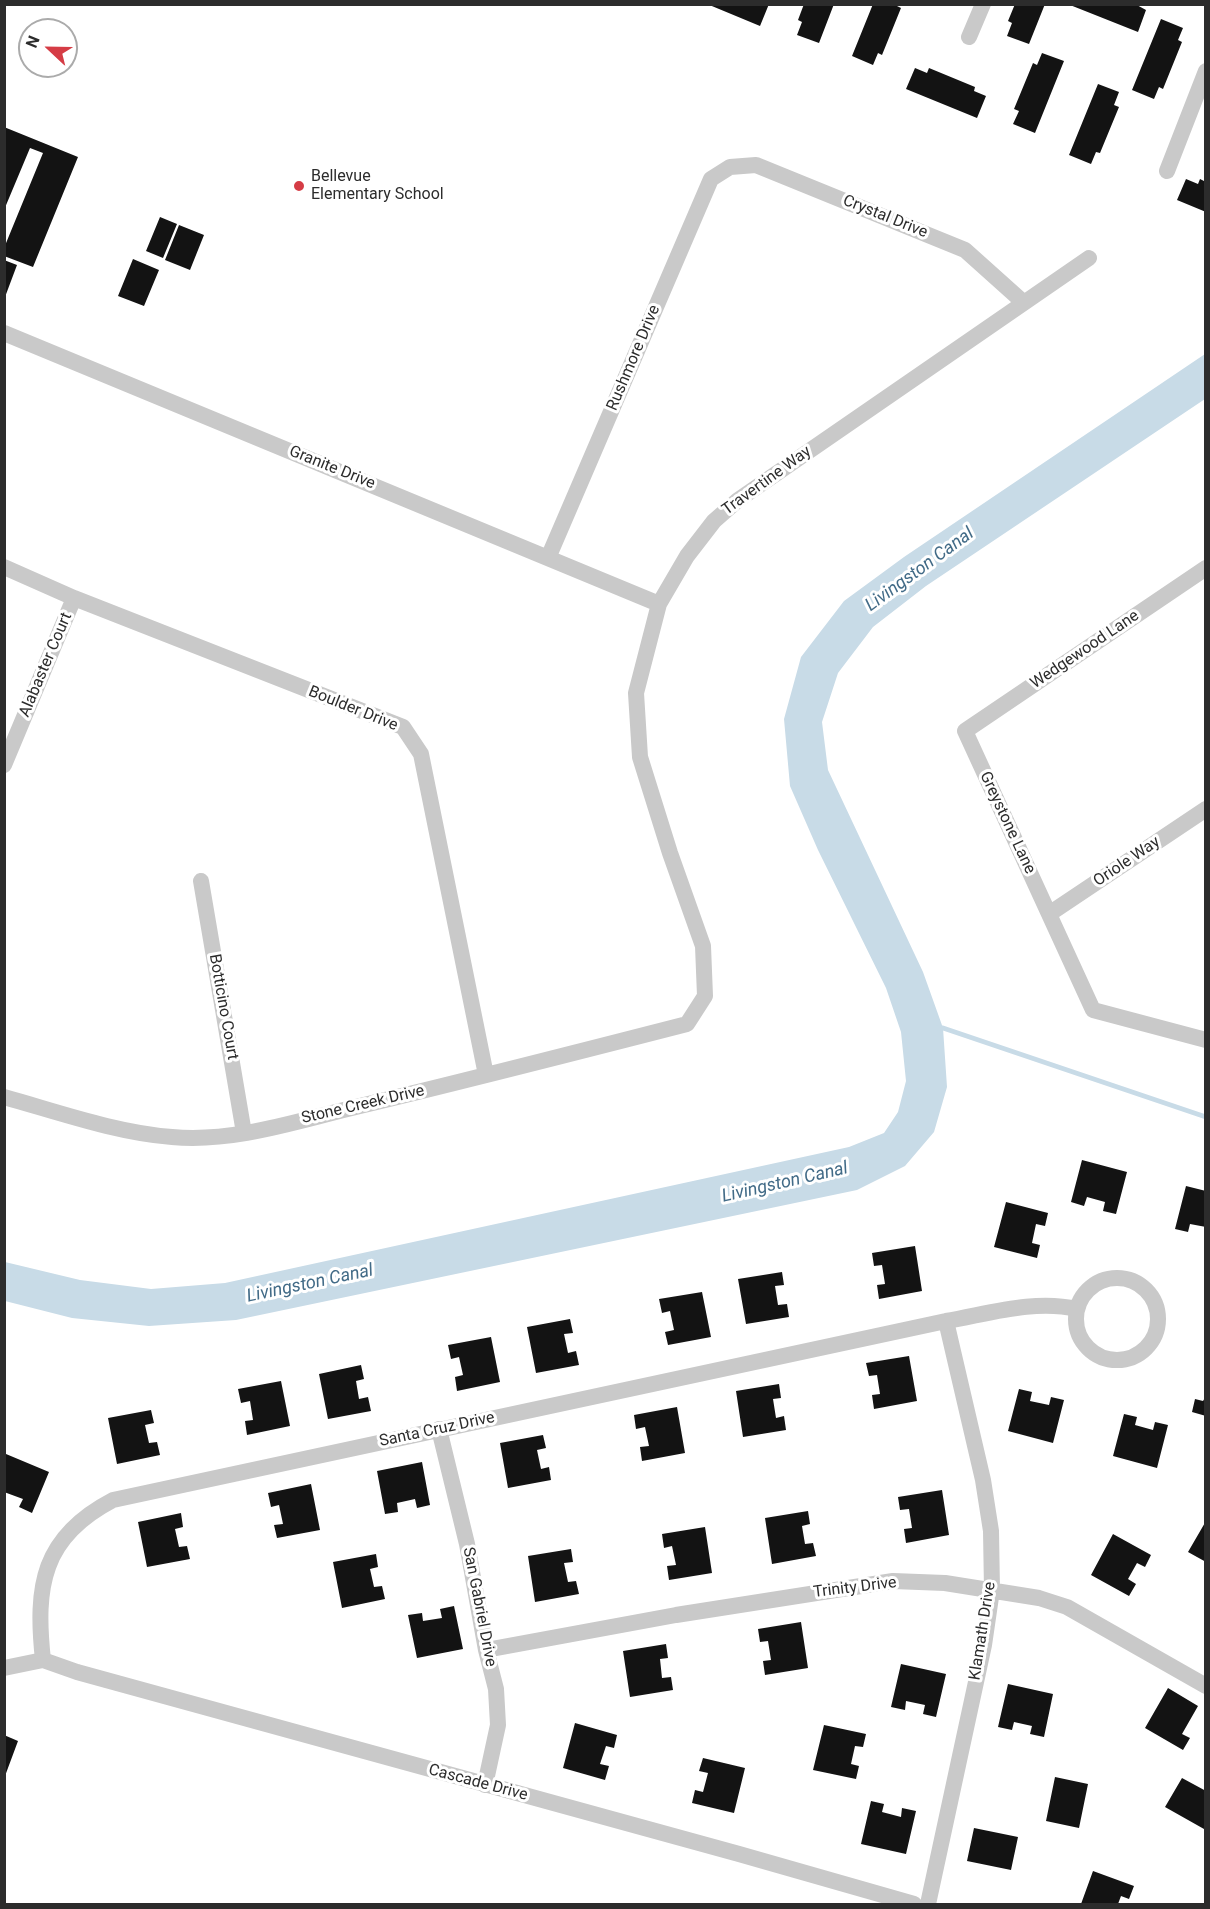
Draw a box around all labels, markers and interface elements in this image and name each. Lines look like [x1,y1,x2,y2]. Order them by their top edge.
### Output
north arrow [18,18,78,78]
text: N [22,33,44,51]
place label: Bellevue Elementary School [311,167,444,205]
marker: Bellevue Elementary School [292,179,306,193]
street label: Crystal Drive [840,191,930,243]
street label: Rushmore Drive [603,302,665,414]
street label: Granite Drive [286,442,378,494]
street label: Travertine Way [719,442,815,520]
water label: Livingston Canal [862,523,978,617]
street label: Wedgewood Lane [1027,607,1143,693]
street label: Alabaster Court [15,610,77,720]
street label: Boulder Drive [306,682,400,736]
street label: Greystone Lane [975,769,1039,877]
street label: Oriole Way [1090,833,1164,891]
street label: Botticino Court [204,953,242,1061]
street label: Stone Creek Drive [300,1082,426,1128]
water label: Livingston Canal [720,1158,850,1208]
water label: Livingston Canal [245,1260,375,1308]
street label: Santa Cruz Drive [378,1408,496,1452]
street label: San Gabriel Drive [458,1546,500,1668]
street label: Trinity Drive [812,1573,898,1603]
street label: Klamath Drive [966,1580,1000,1682]
street label: Cascade Drive [426,1761,530,1805]

